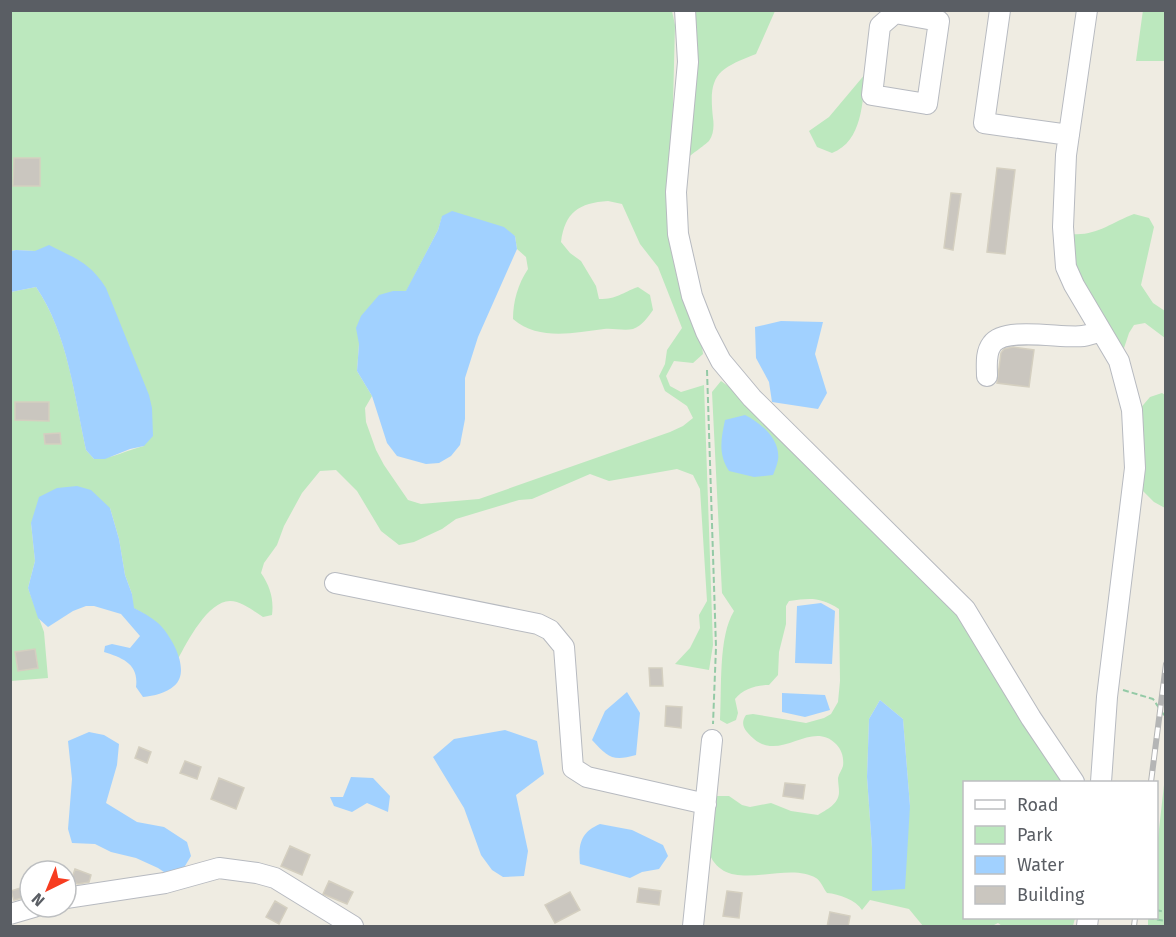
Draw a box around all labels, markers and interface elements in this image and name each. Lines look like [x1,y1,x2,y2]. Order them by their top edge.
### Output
legend [963,781,1158,919]
text: Road [1017,794,1059,816]
text: Park [1017,824,1053,846]
text: Water [1017,854,1064,876]
north arrow [18,859,78,919]
text: Building [1017,884,1085,906]
text: N [28,889,48,910]

